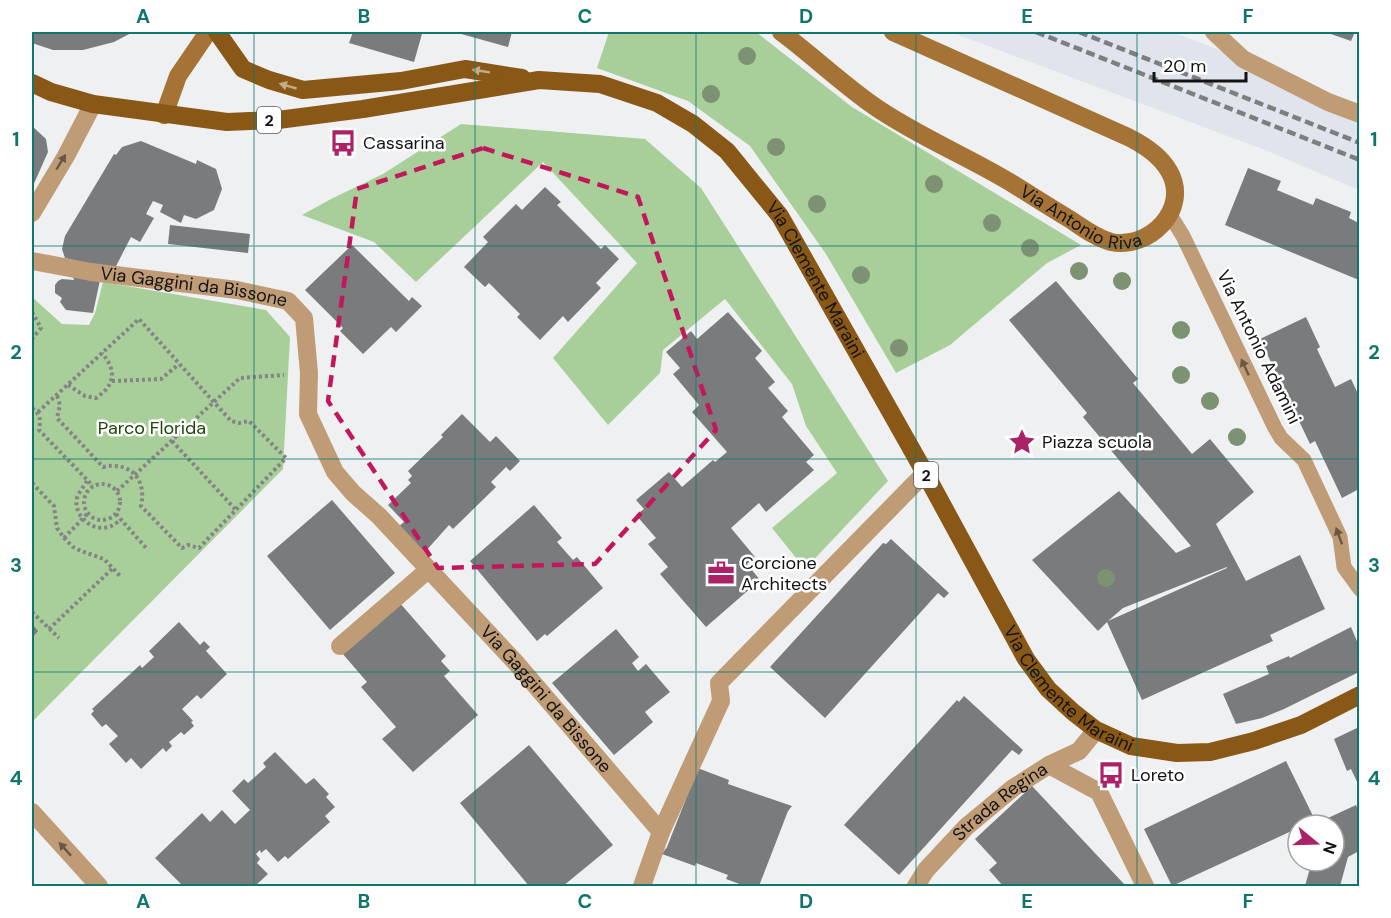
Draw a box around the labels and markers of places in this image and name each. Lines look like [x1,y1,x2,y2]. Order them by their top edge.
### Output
bus stop icon: Cassarina [328,128,358,158]
place label: Cassarina [363,131,445,155]
place icon: Piazza scuola [1007,427,1037,457]
place label: Piazza scuola [1042,430,1152,454]
place label: Corcione Architects [741,551,827,596]
office icon: Corcione Architects [706,558,736,588]
bus stop icon: Loreto [1096,760,1126,790]
place label: Loreto [1131,763,1185,787]

